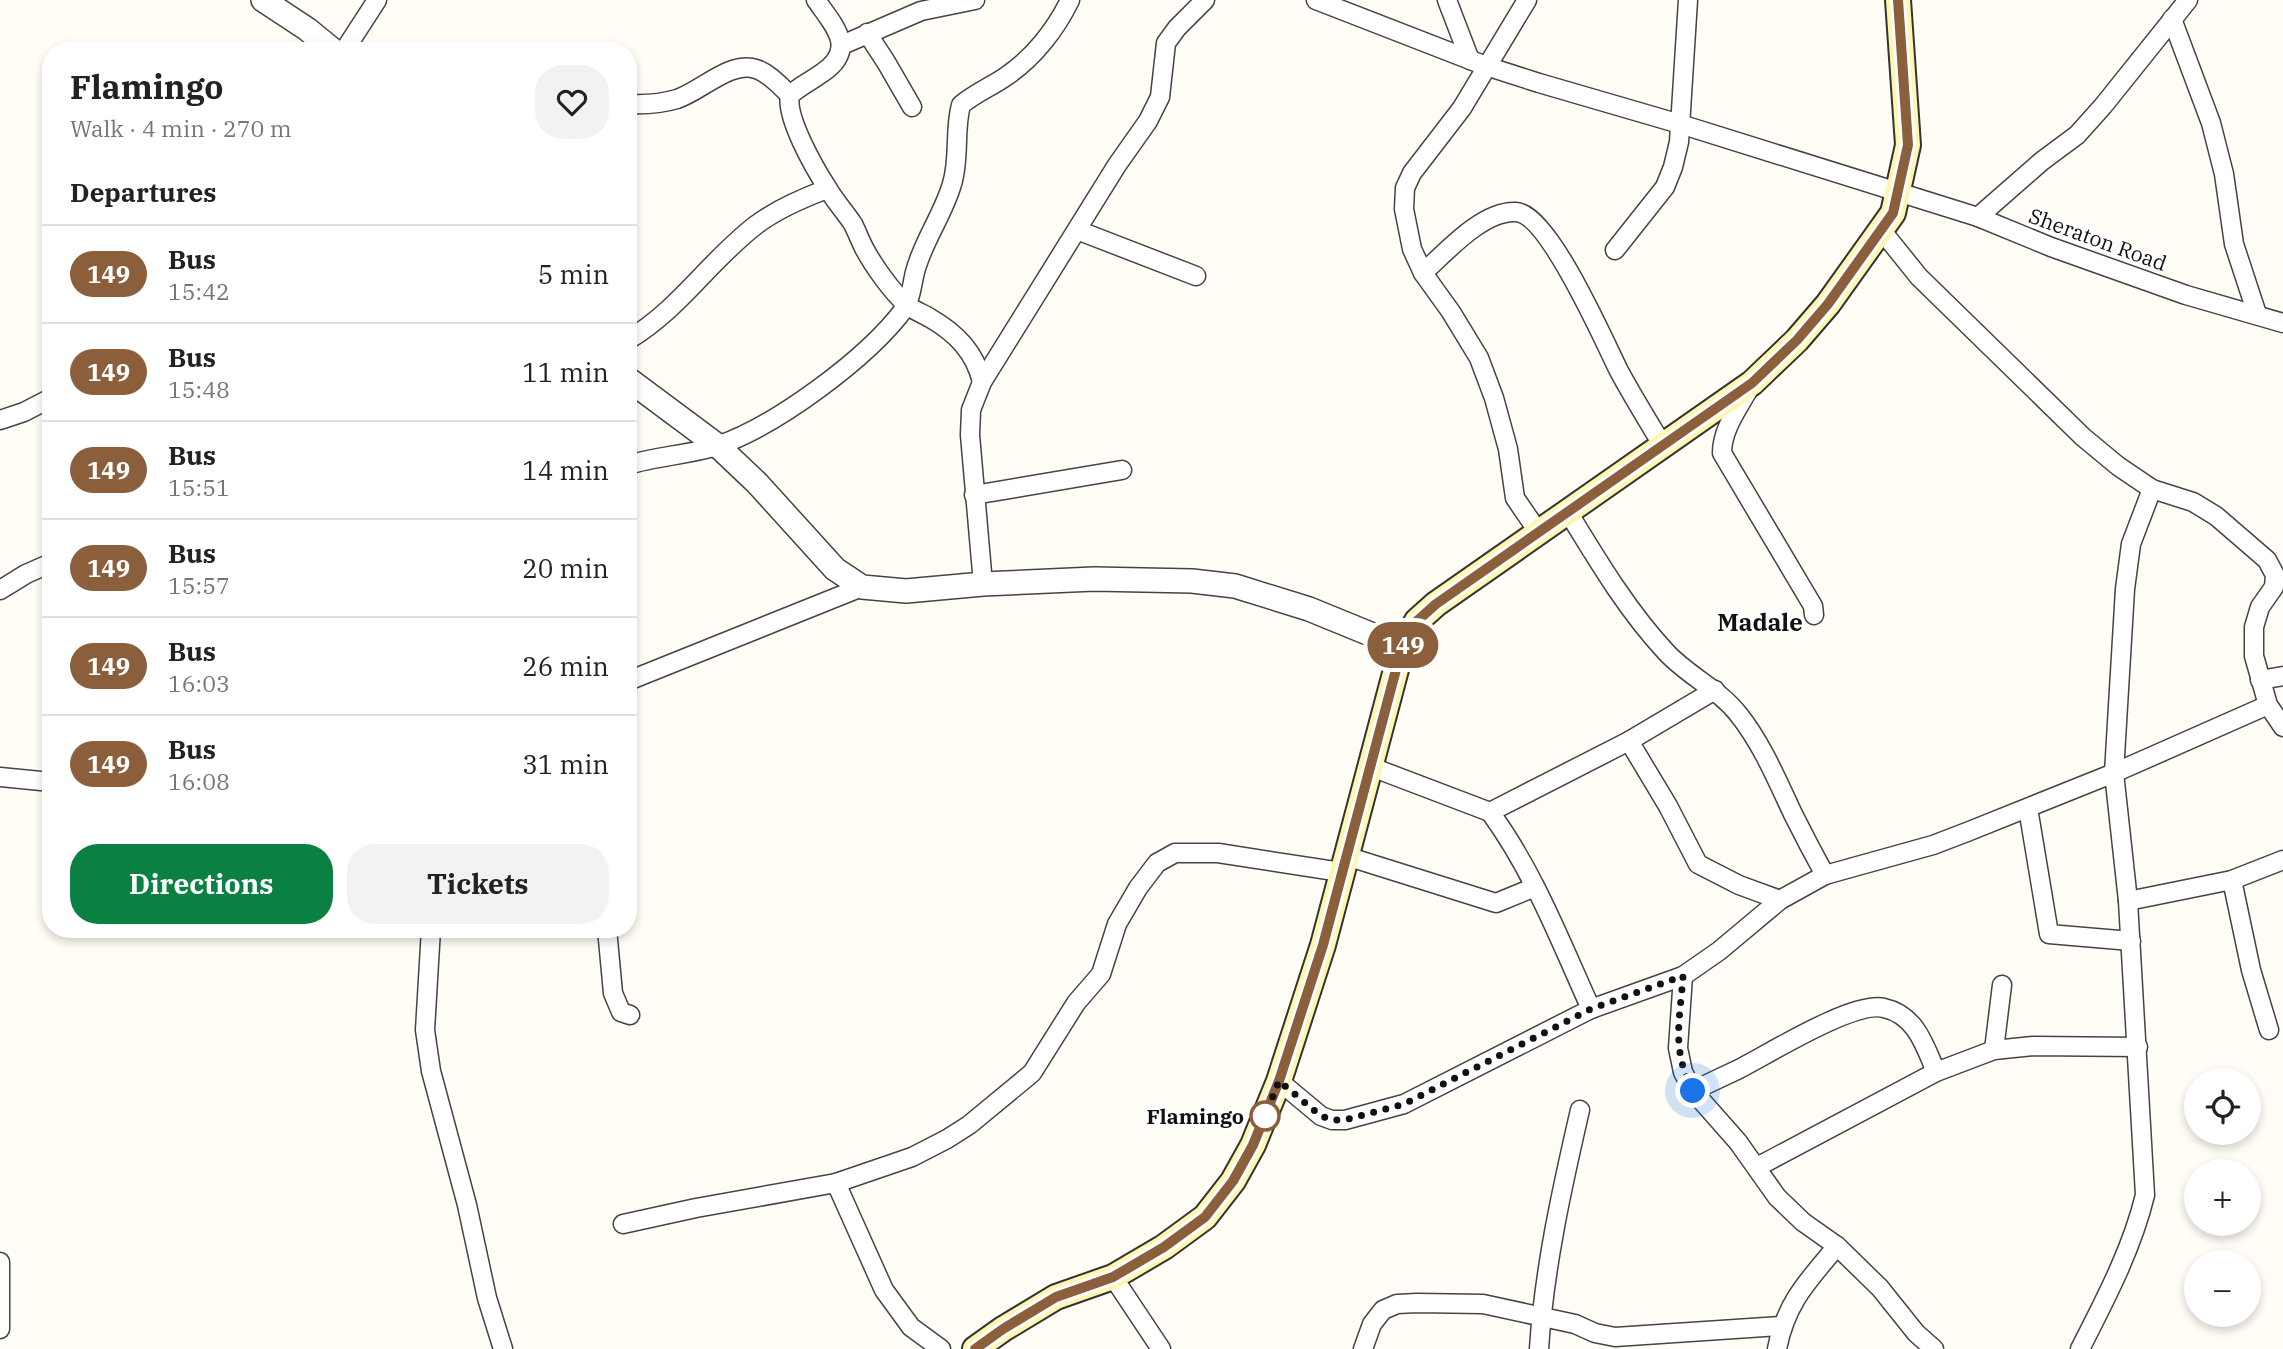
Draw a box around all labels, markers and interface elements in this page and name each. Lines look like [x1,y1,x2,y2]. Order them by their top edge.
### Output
text: Flamingo [70,65,223,108]
button: heart [535,65,609,139]
text: Walk · 4 min · 270 m [70,113,292,143]
text: Departures [70,175,216,209]
street label: Sheraton Road [2025,201,2171,277]
text: Bus [168,242,216,276]
text: 5 min [538,257,609,291]
text: 149 [87,258,130,290]
text: 15:42 [168,276,230,306]
text: Bus [168,340,216,374]
text: 11 min [522,355,609,389]
text: 149 [87,356,130,388]
text: 15:48 [168,374,230,404]
text: Bus [168,438,216,472]
text: 14 min [522,453,609,487]
text: 149 [87,454,130,486]
text: 15:51 [168,472,230,502]
text: Bus [168,536,216,570]
text: 20 min [522,551,609,585]
text: 149 [87,552,130,584]
text: 15:57 [168,570,230,600]
district label: Madale [1717,606,1803,638]
line badge: 149 [1363,622,1443,668]
text: 149 [1381,629,1425,661]
text: Bus [168,634,216,668]
text: 26 min [522,649,609,683]
text: 149 [87,650,130,682]
text: 16:03 [168,668,230,698]
text: Bus [168,732,216,766]
text: 31 min [522,747,609,781]
text: 149 [87,748,130,780]
text: 16:08 [168,766,230,796]
button: Directions [70,844,333,924]
button: Tickets [347,844,609,924]
map controls [2184,1068,2261,1327]
button: locate [2184,1068,2261,1145]
your location [1675,1073,1710,1108]
marker: Flamingo [1250,1101,1280,1131]
place label: Flamingo [1146,1102,1244,1130]
button: + [2184,1159,2261,1236]
button: − [2184,1250,2261,1327]

